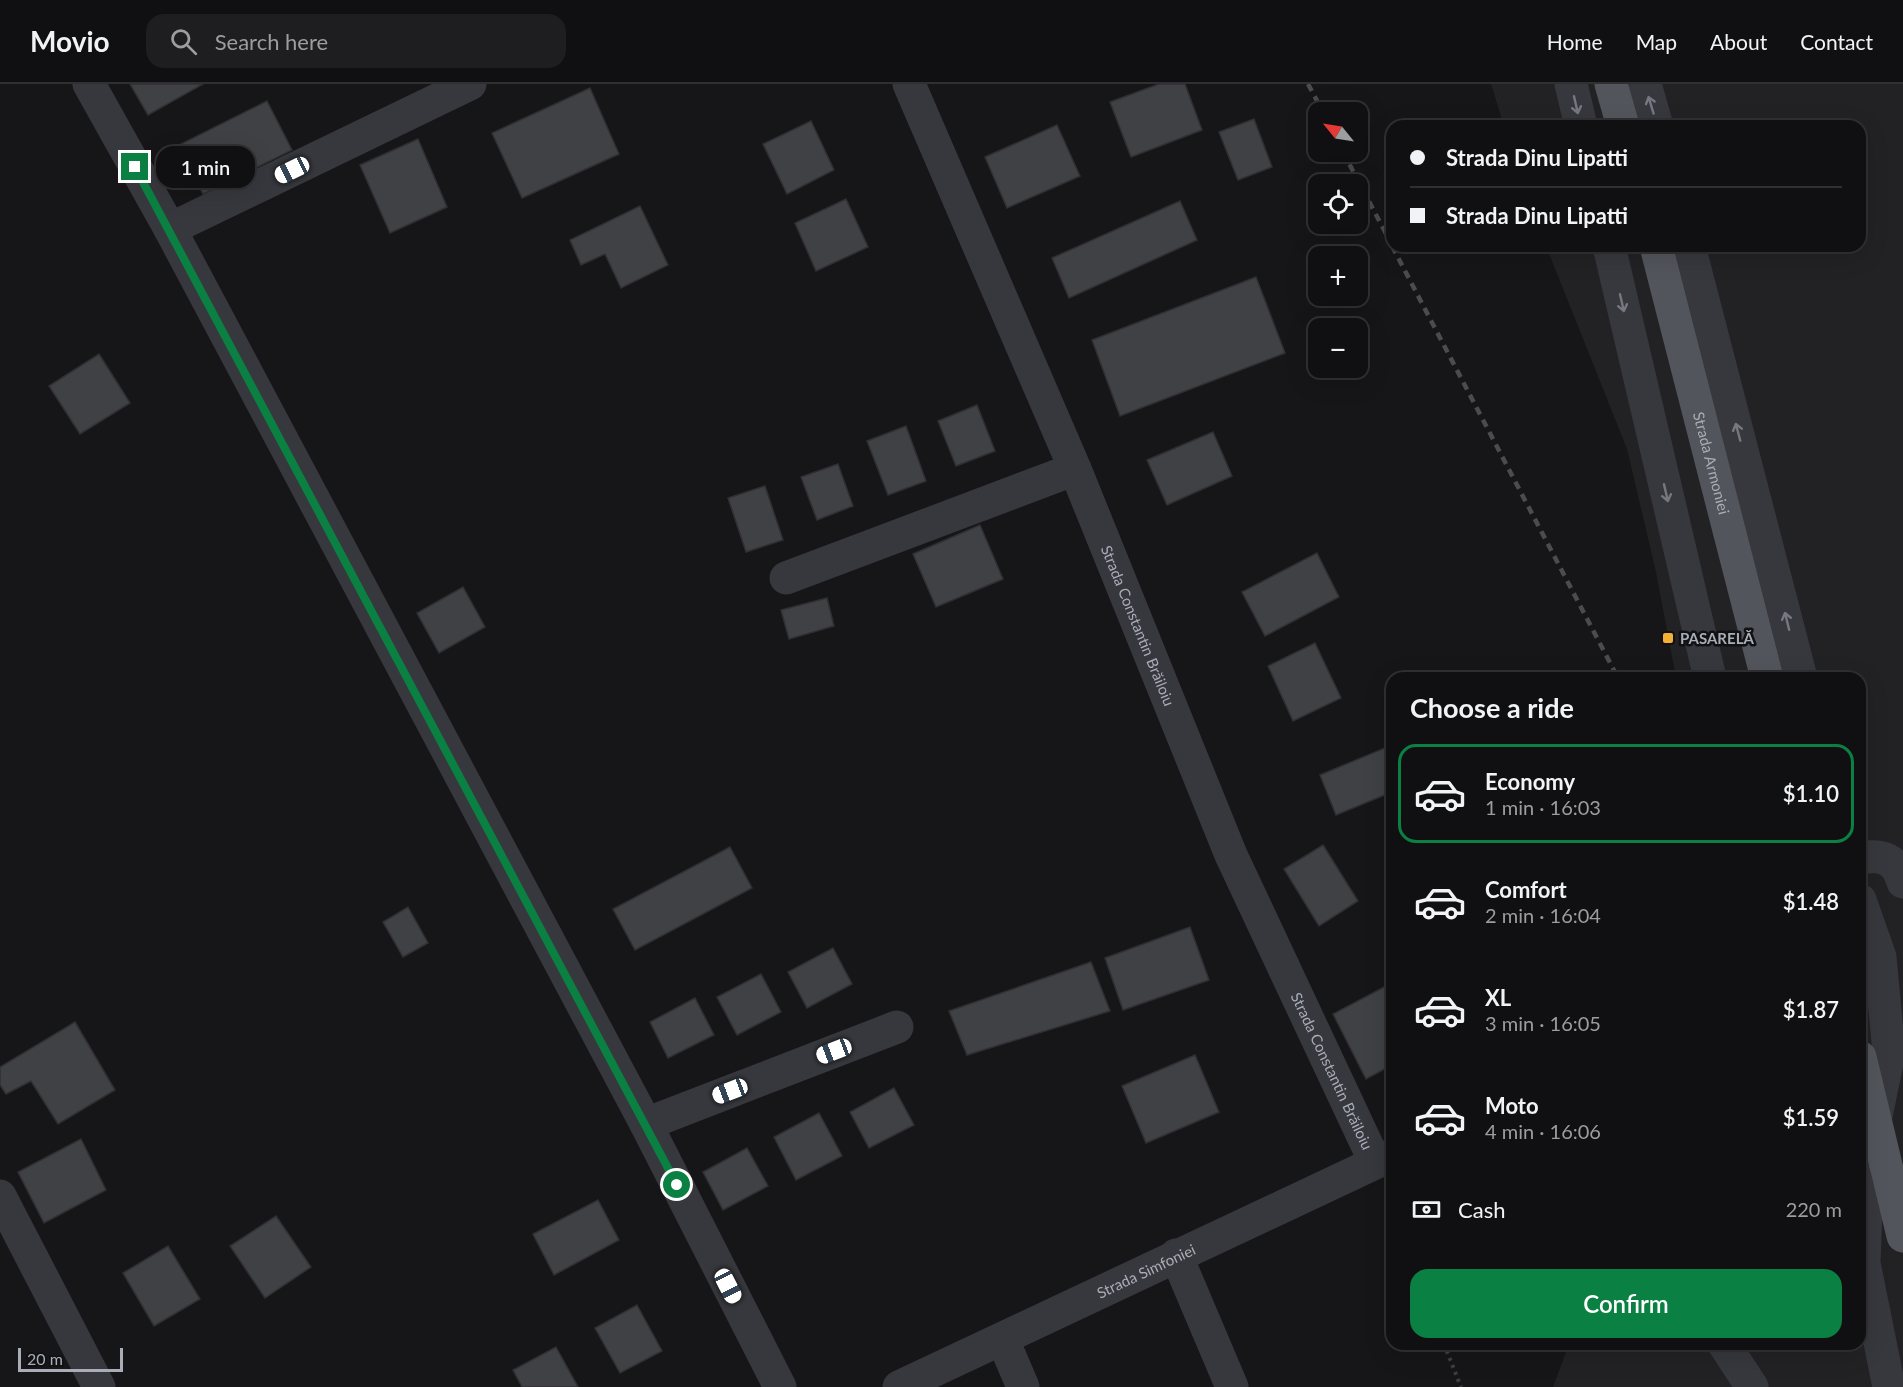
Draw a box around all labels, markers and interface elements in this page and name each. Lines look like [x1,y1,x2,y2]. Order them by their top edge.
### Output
search box [146,14,566,68]
text: Movio [30,24,110,58]
icon: search [167,25,200,58]
text: Search here [215,28,328,55]
text: Home [1547,29,1603,54]
text: Map [1636,29,1677,54]
text: About [1710,29,1767,54]
text: Contact [1800,29,1873,54]
one-way arrow [1570,95,1582,114]
one-way arrow [1645,96,1656,115]
north arrow [1308,102,1368,162]
map controls [1308,102,1368,378]
text: Strada Dinu Lipatti [1446,144,1628,171]
callout: 1 min [156,146,255,188]
route end [121,153,148,180]
car [272,154,312,186]
text: 1 min [181,155,230,179]
button: locate [1308,174,1368,234]
text: Strada Dinu Lipatti [1446,202,1628,229]
button: + [1308,246,1368,306]
one-way arrow [1617,293,1628,312]
button: − [1308,318,1368,378]
street label: Strada Armoniei [1690,410,1734,516]
one-way arrow [1732,423,1743,442]
one-way arrow [1661,483,1673,502]
street label: Strada Constantin Brăiloiu [1098,543,1179,708]
one-way arrow [1780,612,1792,631]
place label: PASARELĂ [1680,629,1754,647]
marker: PASARELĂ [1661,631,1675,645]
text: Choose a ride [1410,691,1574,724]
icon: car [1413,767,1467,821]
text: Economy [1485,768,1575,795]
text: $1.10 [1783,780,1839,807]
text: 1 min · 16:03 [1485,795,1601,819]
icon: car [1413,875,1467,929]
text: Comfort [1485,876,1567,903]
text: $1.48 [1783,888,1839,915]
text: 2 min · 16:04 [1485,903,1601,927]
icon: car [1413,983,1467,1037]
text: XL [1485,984,1511,1011]
street label: Strada Constantin Brăiloiu [1288,989,1377,1152]
text: $1.87 [1783,996,1839,1023]
text: 3 min · 16:05 [1485,1011,1601,1035]
car [814,1036,854,1066]
car [710,1076,750,1106]
icon: car [1413,1091,1467,1145]
text: Moto [1485,1092,1539,1119]
text: $1.59 [1783,1104,1839,1131]
text: 4 min · 16:06 [1485,1119,1601,1143]
route start [663,1171,690,1198]
icon: cash [1410,1193,1443,1226]
text: Cash [1458,1196,1505,1223]
text: 220 m [1786,1197,1842,1221]
street label: Strada Simfoniei [1094,1240,1198,1302]
car [712,1266,744,1306]
button: Confirm [1410,1269,1842,1338]
scale bar [18,1345,123,1372]
text: 20 m [27,1349,63,1368]

